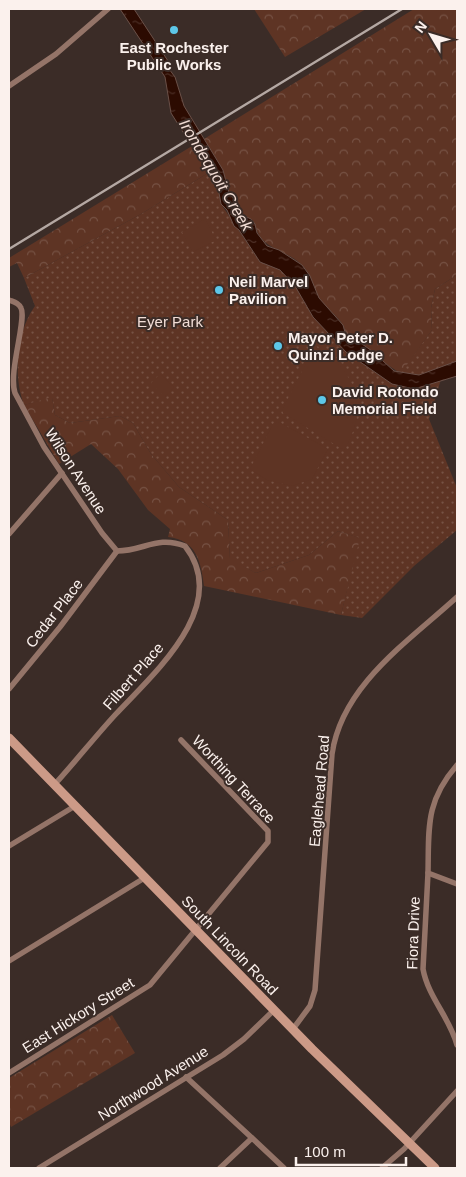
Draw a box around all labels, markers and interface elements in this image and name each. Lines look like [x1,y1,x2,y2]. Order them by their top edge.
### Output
north arrow [406,10,456,60]
text: N [411,18,430,36]
marker: East Rochester Public Works [168,24,180,36]
place label: East Rochester Public Works [119,39,229,73]
water label: Irondequoit Creek [176,116,257,235]
place label: Neil Marvel Pavilion [229,273,308,307]
marker: Neil Marvel Pavilion [213,284,225,296]
park label: Eyer Park [137,313,203,330]
place label: Mayor Peter D. Quinzi Lodge [288,329,393,363]
marker: Mayor Peter D. Quinzi Lodge [272,340,284,352]
place label: David Rotondo Memorial Field [332,383,439,417]
marker: David Rotondo Memorial Field [316,394,328,406]
street label: Wilson Avenue [42,425,110,517]
street label: Cedar Place [22,575,86,651]
street label: Filbert Place [99,639,167,713]
street label: Worthing Terrace [189,732,279,826]
street label: Eaglehead Road [306,735,332,847]
street label: South Lincoln Road [178,892,282,998]
street label: Fiora Drive [403,896,423,970]
street label: East Hickory Street [19,973,138,1056]
street label: Northwood Avenue [95,1042,211,1124]
scale bar [296,1134,406,1166]
text: 100 m [304,1143,346,1160]

